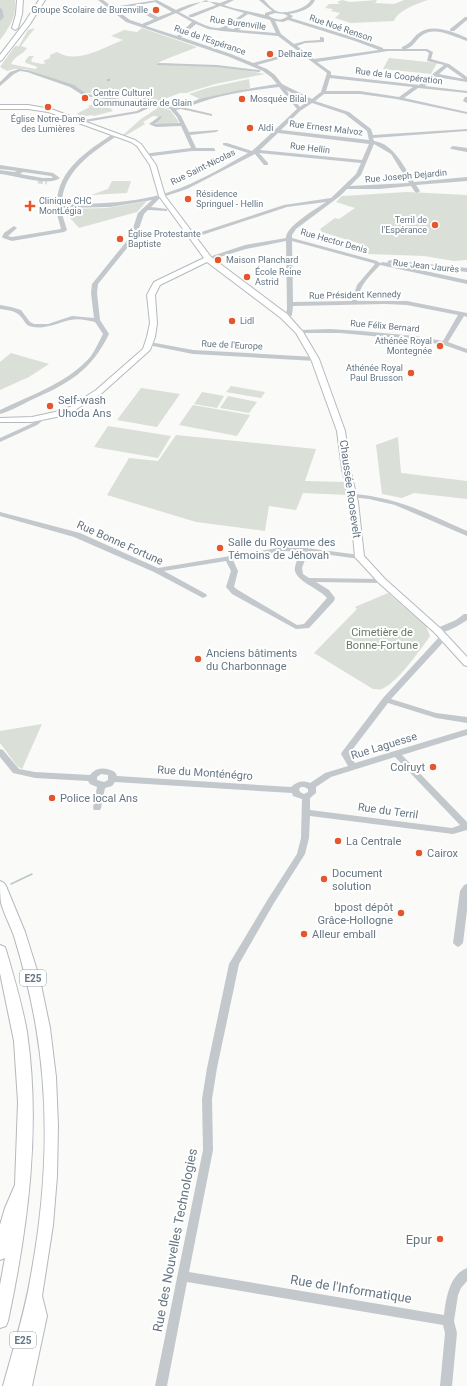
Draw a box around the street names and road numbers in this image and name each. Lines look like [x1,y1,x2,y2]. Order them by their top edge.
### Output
street label: Rue Noé Renson [308,13,374,43]
street label: Rue Burenville [209,14,267,32]
street label: Rue de l'Espérance [173,23,247,57]
street label: Rue de la Coopération [355,66,443,86]
street label: Rue Ernest Malvoz [289,119,364,138]
street label: Rue Hellin [289,141,331,155]
street label: Rue Saint-Nicolas [169,147,237,187]
street label: Rue Joseph Dejardin [365,167,447,185]
street label: Rue Hector Denis [299,227,369,255]
street label: Rue Jean Jaurès [392,258,460,274]
street label: Rue Président Kennedy [309,289,402,301]
street label: Rue Félix Bernard [350,318,420,334]
street label: Rue de l'Europe [201,338,263,352]
street label: Chaussée Roosevelt [337,439,363,539]
street label: Rue Bonne Fortune [75,518,165,568]
street label: Rue Laguesse [349,730,419,762]
street label: Rue du Monténégro [157,763,253,783]
street label: Rue du Terril [357,800,419,822]
road number: E25 [20,970,46,986]
street label: Rue des Nouvelles Technologies [150,1147,200,1333]
street label: Rue de l'Informatique [289,1272,413,1306]
road number: E25 [10,1332,36,1348]

